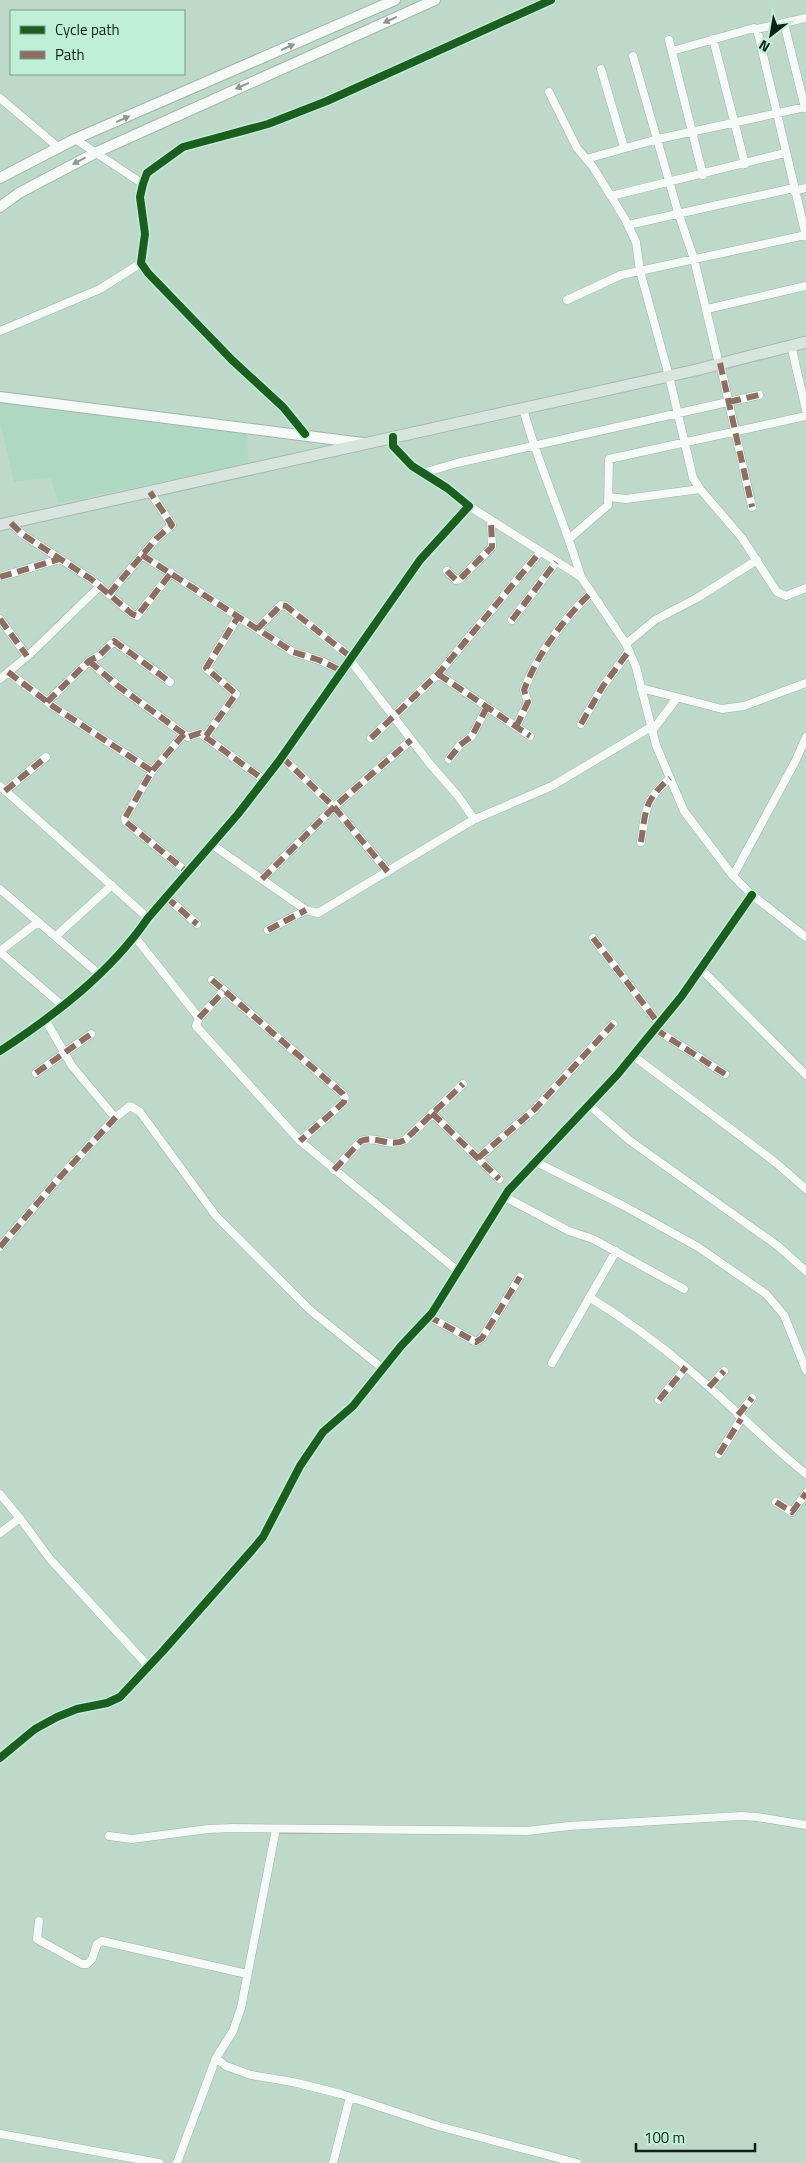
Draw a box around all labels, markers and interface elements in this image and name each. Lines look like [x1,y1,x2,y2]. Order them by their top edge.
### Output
legend [10,10,185,75]
north arrow [746,10,796,60]
one-way arrow [383,16,397,24]
text: Cycle path [55,18,120,41]
text: N [754,35,774,58]
one-way arrow [281,42,295,50]
text: Path [55,43,85,66]
one-way arrow [235,83,249,91]
one-way arrow [116,114,130,122]
one-way arrow [71,157,86,165]
scale bar [636,2120,755,2152]
text: 100 m [644,2126,685,2149]

